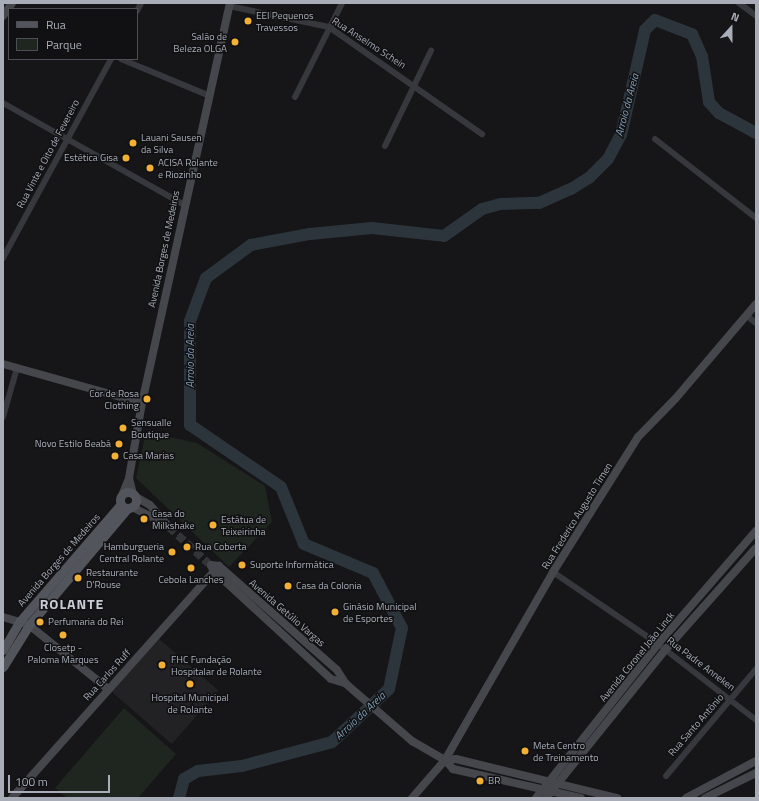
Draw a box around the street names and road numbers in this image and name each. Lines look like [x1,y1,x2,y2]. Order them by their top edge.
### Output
street label: Rua Anselmo Schein [330,15,408,71]
street label: Rua Vinte e Oito de Fevereiro [14,98,82,210]
street label: Avenida Borges de Medeiros [146,189,182,309]
street label: Rua Frederico Augusto Timen [539,460,615,572]
street label: Avenida Borges de Medeiros [15,511,103,609]
street label: Avenida Getúlio Vargas [247,577,327,649]
street label: Avenida Coronel João Linck [597,610,677,704]
street label: Rua Padre Anneken [665,634,737,694]
street label: Rua Carlos Ruff [81,647,133,703]
street label: Rua Santo Antônio [666,692,726,758]

